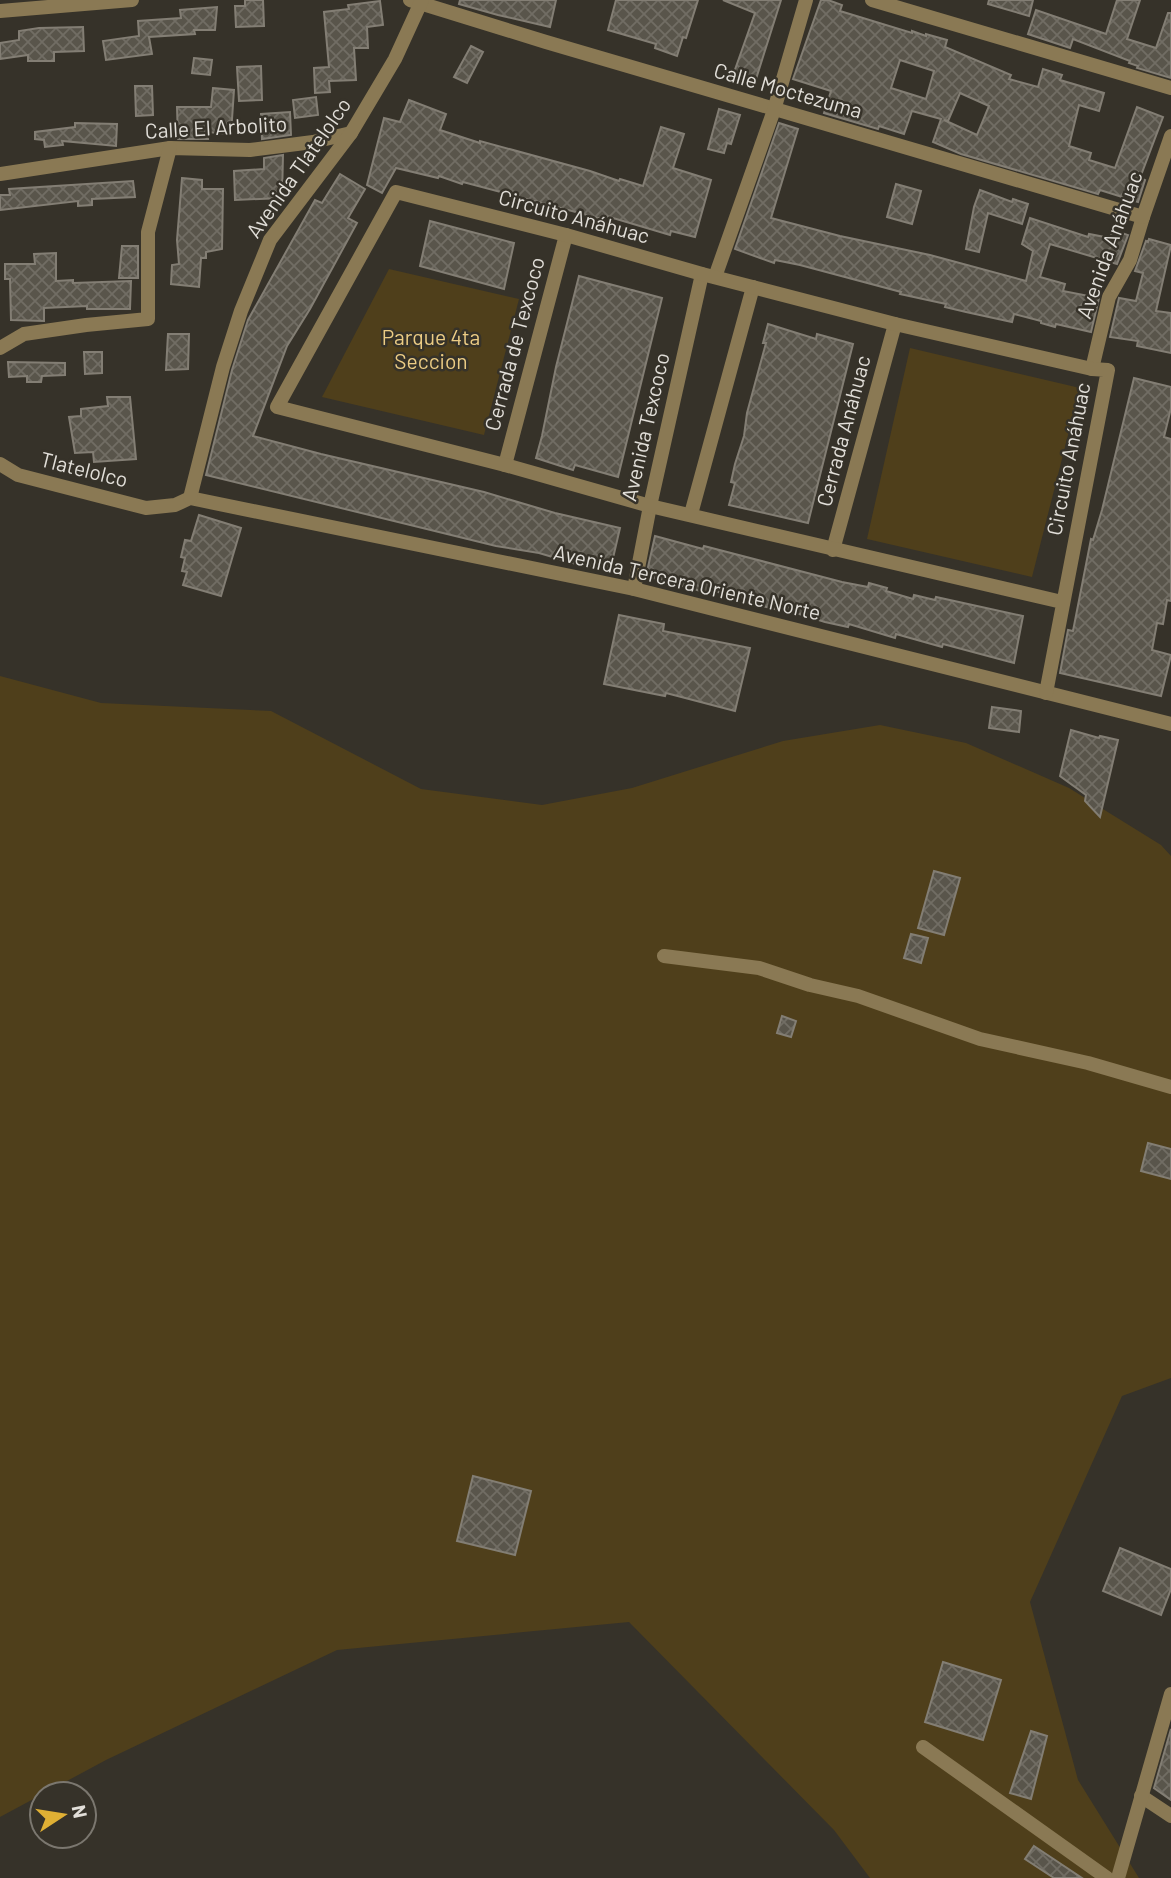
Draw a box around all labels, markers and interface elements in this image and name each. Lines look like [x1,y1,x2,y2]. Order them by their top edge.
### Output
street label: Calle Moctezuma [711,56,865,123]
street label: Avenida Tlatelolco [240,92,355,242]
street label: Calle El Arbolito [144,110,288,143]
street label: Avenida Anáhuac [1070,167,1147,322]
street label: Circuito Anáhuac [496,183,653,248]
street label: Cerrada de Texcoco [478,254,549,433]
park label: Parque 4ta Seccion [382,324,480,373]
street label: Avenida Texcoco [615,350,674,503]
street label: Cerrada Anáhuac [810,352,875,509]
street label: Circuito Anáhuac [1040,380,1095,537]
street label: Tlatelolco [38,446,131,491]
street label: Avenida Tercera Oriente Norte [551,539,823,624]
north arrow [28,1780,98,1850]
text: N [68,1803,93,1820]

